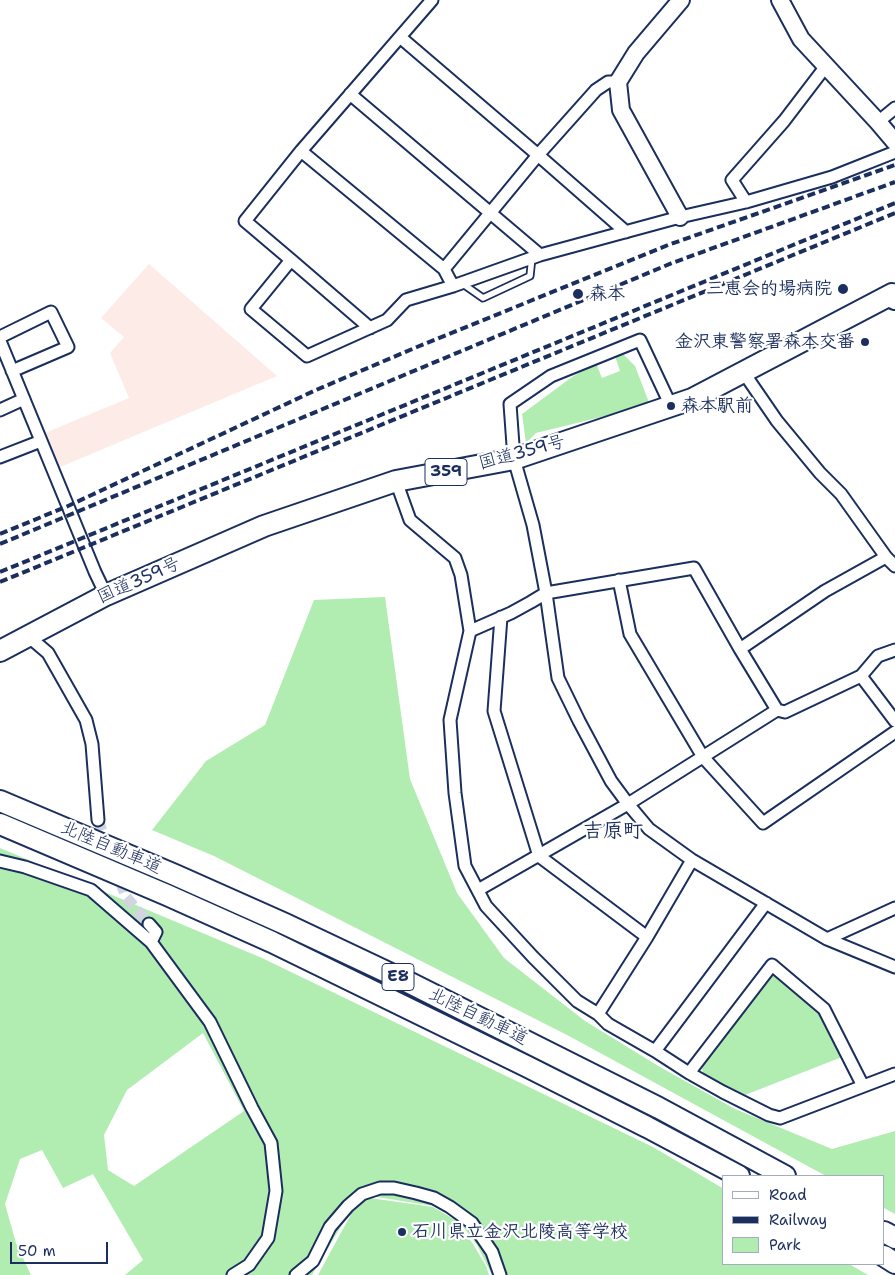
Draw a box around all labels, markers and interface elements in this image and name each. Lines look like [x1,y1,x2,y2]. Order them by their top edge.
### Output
place label: 三恵会的場病院 [706,278,832,300]
marker: 三恵会的場病院 [836,282,850,296]
place label: 森本 [589,283,625,305]
marker: 森本 [571,287,585,301]
place label: 金沢東警察署森本交番 [675,331,855,353]
marker: 金沢東警察署森本交番 [859,336,871,348]
place label: 森本駅前 [681,395,753,417]
marker: 森本駅前 [665,400,677,412]
street label: 国道359号 [476,431,568,475]
road number: 359 [425,458,467,486]
street label: 国道359号 [94,553,184,609]
street label: 北陸自動車道 [57,817,165,879]
district label: 吉原町 [583,820,643,844]
road number: E8 [382,964,414,990]
street label: 北陸自動車道 [425,984,531,1050]
legend [722,1175,885,1265]
text: Road [769,1185,807,1205]
text: Railway [769,1210,827,1230]
place label: 石川県立金沢北陵高等学校 [412,1221,628,1243]
marker: 石川県立金沢北陵高等学校 [396,1226,408,1238]
scale bar [12,1232,110,1264]
text: Park [769,1235,801,1255]
text: 50 m [18,1241,56,1261]

